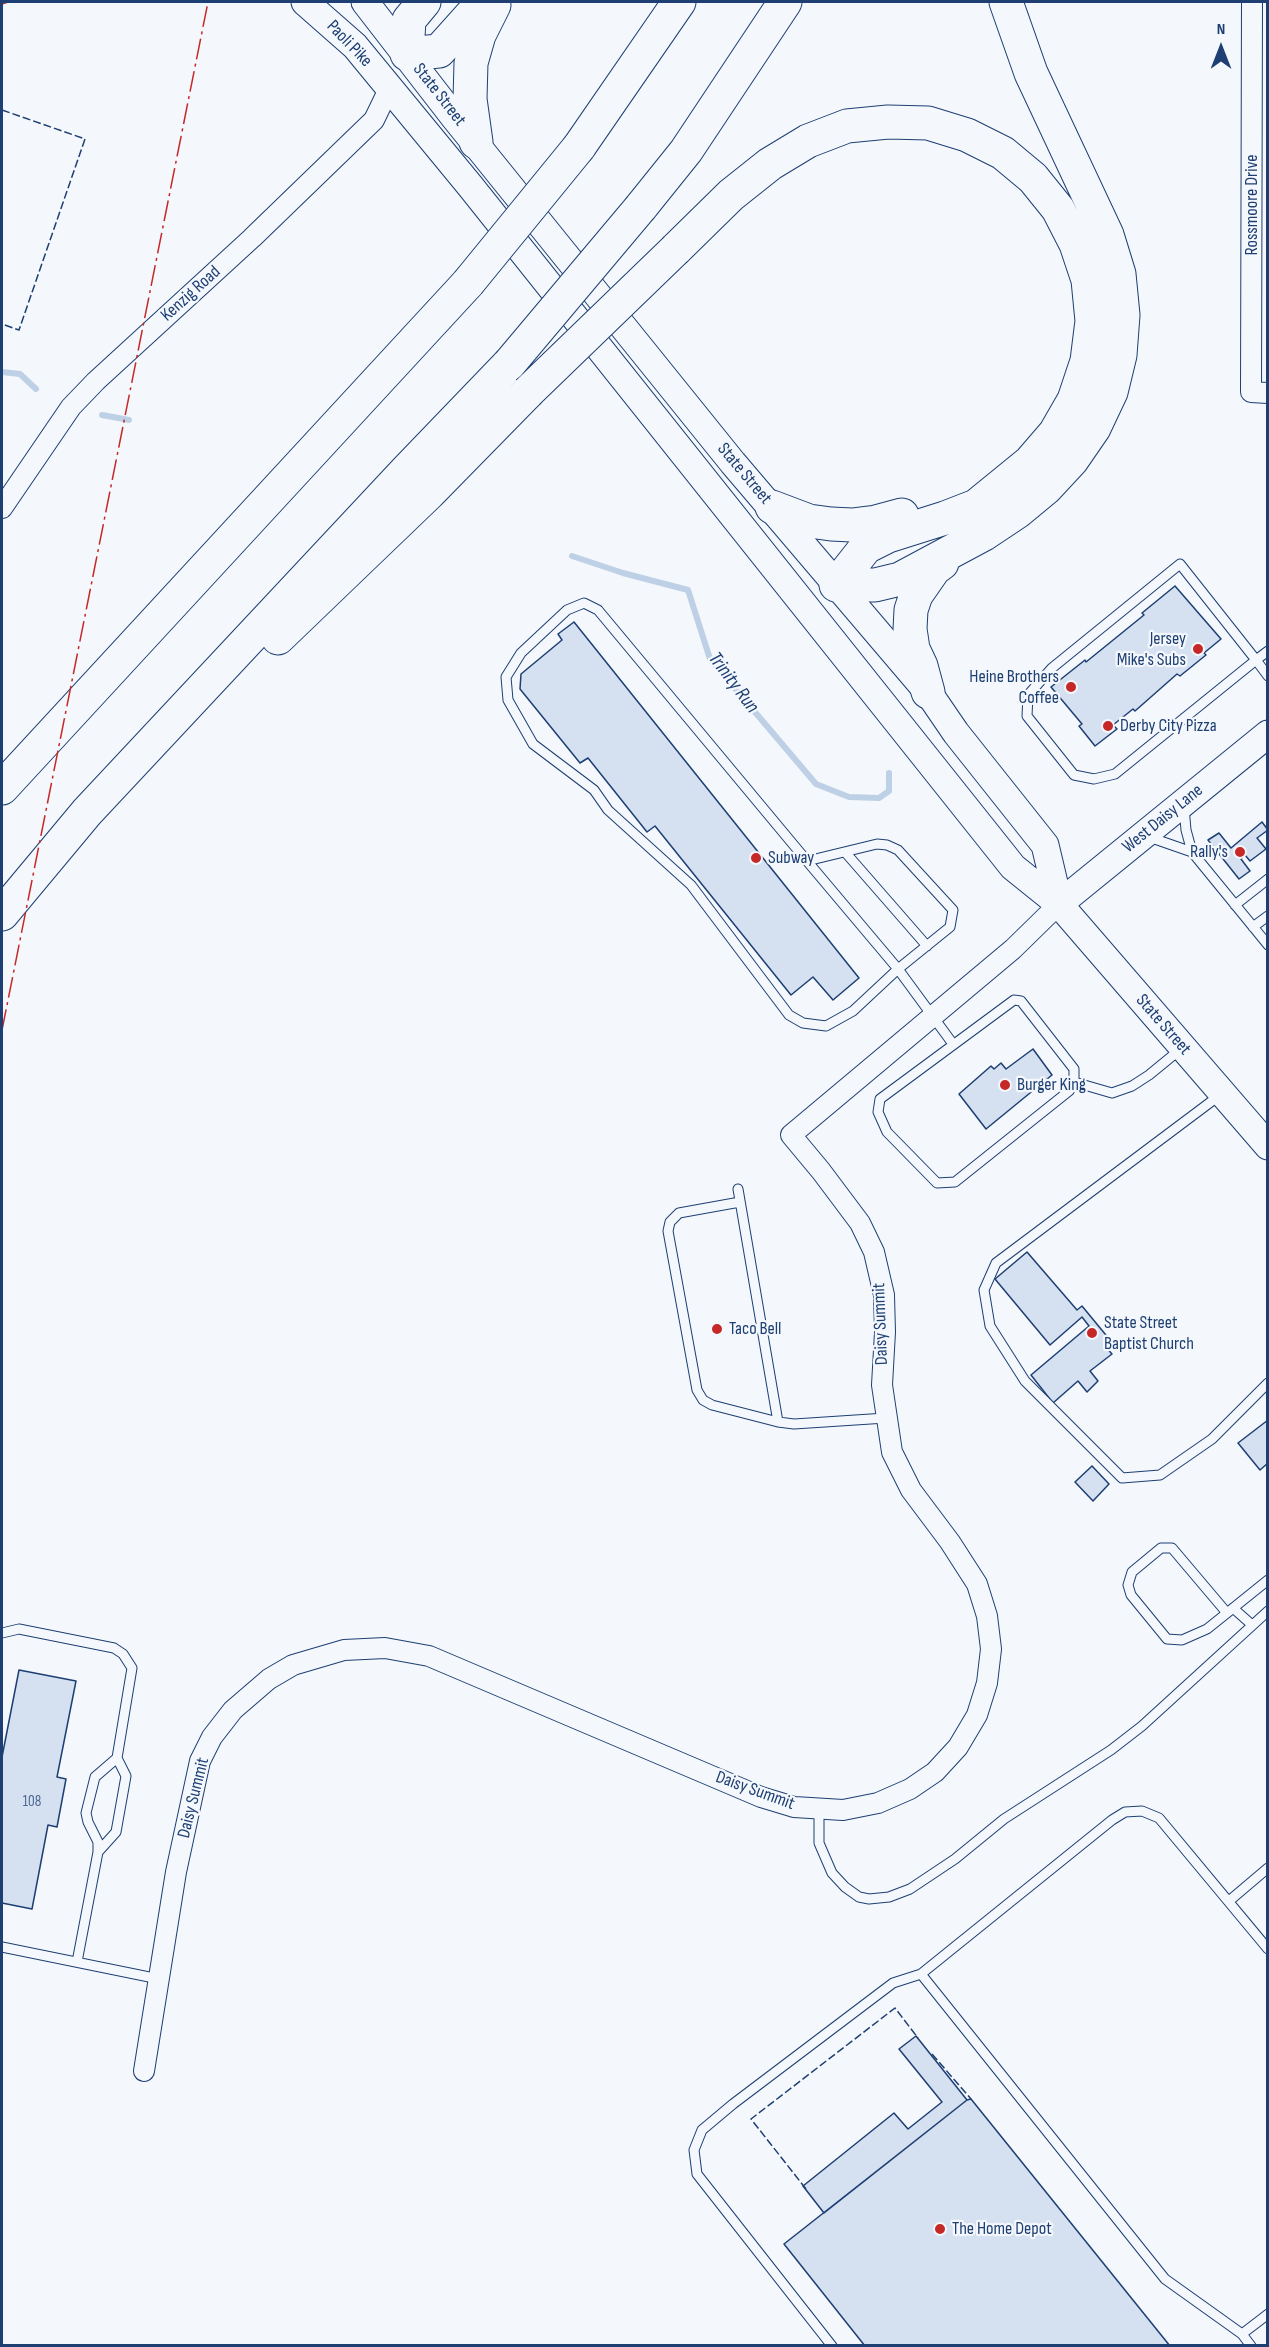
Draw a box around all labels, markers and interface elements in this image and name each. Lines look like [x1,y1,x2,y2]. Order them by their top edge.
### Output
street label: Paoli Pike [322,16,376,72]
north arrow [1191,18,1251,78]
text: N [1217,20,1225,39]
street label: State Street [408,59,470,131]
street label: Rossmoore Drive [1241,154,1263,256]
street label: Kenzig Road [157,262,225,326]
street label: State Street [712,439,776,509]
place label: Jersey Mike's Subs [1117,628,1186,670]
marker: Jersey Mike's Subs [1191,642,1205,656]
water label: Trinity Run [702,648,764,718]
place label: Heine Brothers Coffee [969,666,1059,708]
marker: Heine Brothers Coffee [1064,680,1078,694]
place label: Derby City Pizza [1120,715,1217,737]
marker: Derby City Pizza [1101,719,1115,733]
street label: West Daisy Lane [1118,780,1208,858]
place label: Rally's [1190,841,1228,863]
marker: Rally's [1233,845,1247,859]
place label: Subway [768,847,814,869]
marker: Subway [749,851,763,865]
street label: State Street [1131,990,1195,1060]
place label: Burger King [1017,1074,1086,1096]
marker: Burger King [998,1078,1012,1092]
street label: Daisy Summit [869,1282,893,1366]
place label: State Street Baptist Church [1104,1312,1194,1354]
place label: Taco Bell [729,1318,781,1340]
marker: Taco Bell [710,1322,724,1336]
marker: State Street Baptist Church [1085,1326,1099,1340]
street label: Daisy Summit [174,1755,214,1841]
street label: Daisy Summit [713,1767,797,1815]
house number: 108 [23,1793,41,1811]
place label: The Home Depot [952,2218,1052,2240]
marker: The Home Depot [933,2222,947,2236]

